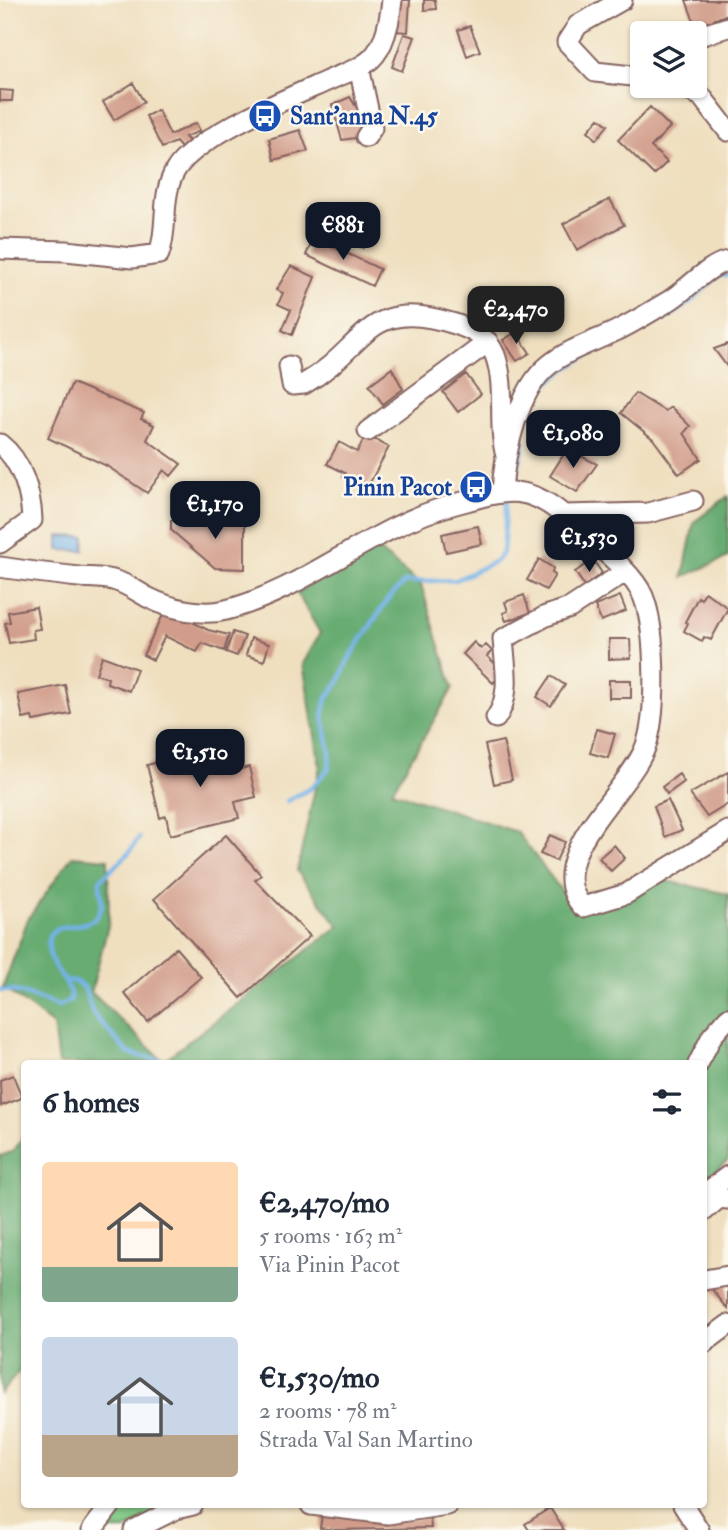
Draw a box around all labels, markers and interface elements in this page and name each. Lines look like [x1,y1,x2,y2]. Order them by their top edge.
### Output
map controls [630,21,707,98]
button: layers [630,21,707,98]
bus stop icon: Sant'anna N.45 [246,97,284,135]
place label: Sant'anna N.45 [290,101,438,132]
pin: €881 [302,202,384,262]
text: €881 [321,210,365,239]
pin: €2,470 [459,286,573,346]
text: €2,470 [483,294,549,323]
pin: €1,080 [516,410,630,470]
text: €1,080 [542,418,604,447]
bus stop icon: Pinin Pacot [457,468,495,506]
place label: Pinin Pacot [343,472,452,503]
pin: €1,170 [158,482,272,541]
text: €1,170 [186,489,244,518]
pin: €1,530 [532,514,646,574]
text: €1,530 [560,522,618,551]
pin: €1,510 [143,730,257,789]
text: €1,510 [172,737,228,766]
icon: filters [648,1083,686,1121]
text: 6 homes [42,1084,140,1121]
text: €2,470/mo [259,1184,390,1221]
icon: home [98,1190,182,1274]
text: 5 rooms · 163 m² [259,1221,402,1250]
text: Via Pinin Pacot [259,1250,400,1279]
text: €1,530/mo [259,1359,379,1396]
icon: home [98,1365,182,1449]
text: 2 rooms · 78 m² [259,1396,397,1425]
text: Strada Val San Martino [259,1425,473,1454]

